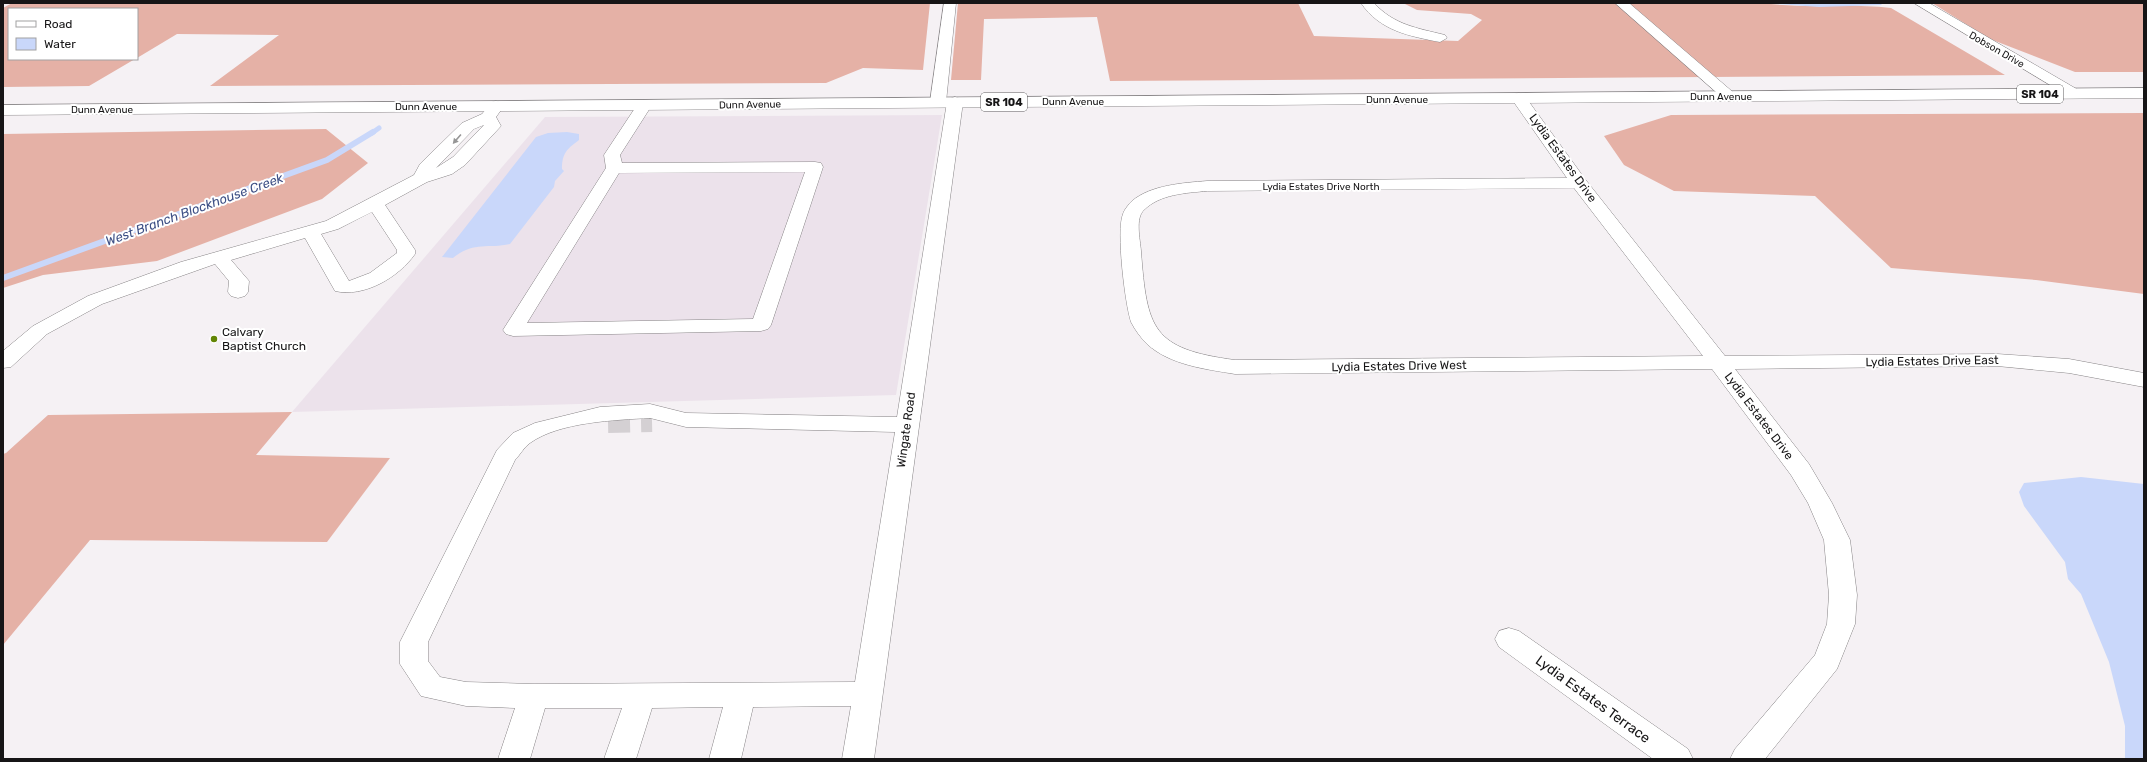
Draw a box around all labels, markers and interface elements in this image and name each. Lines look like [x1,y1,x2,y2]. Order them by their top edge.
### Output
legend [8,8,138,60]
text: Road [44,17,72,31]
street label: Dobson Drive [1967,29,2027,71]
text: Water [44,37,76,51]
road number: SR 104 [2017,85,2063,103]
street label: Dunn Avenue [1690,91,1753,103]
road number: SR 104 [981,93,1027,111]
street label: Dunn Avenue [1366,94,1429,106]
street label: Dunn Avenue [1042,96,1105,108]
street label: Dunn Avenue [719,98,782,112]
street label: Dunn Avenue [395,101,458,113]
street label: Dunn Avenue [71,104,134,116]
street label: Lydia Estates Drive [1526,111,1600,205]
one-way arrow [452,134,461,144]
water label: West Branch Blockhouse Creek [103,170,285,249]
street label: Lydia Estates Drive North [1263,181,1379,193]
place label: Calvary Baptist Church [222,325,306,353]
marker: Calvary Baptist Church [209,334,219,344]
street label: Lydia Estates Drive East [1865,353,1999,369]
street label: Lydia Estates Drive West [1331,358,1467,374]
street label: Lydia Estates Drive [1722,370,1797,463]
street label: Wingate Road [894,391,918,469]
street label: Lydia Estates Terrace [1532,652,1653,747]

